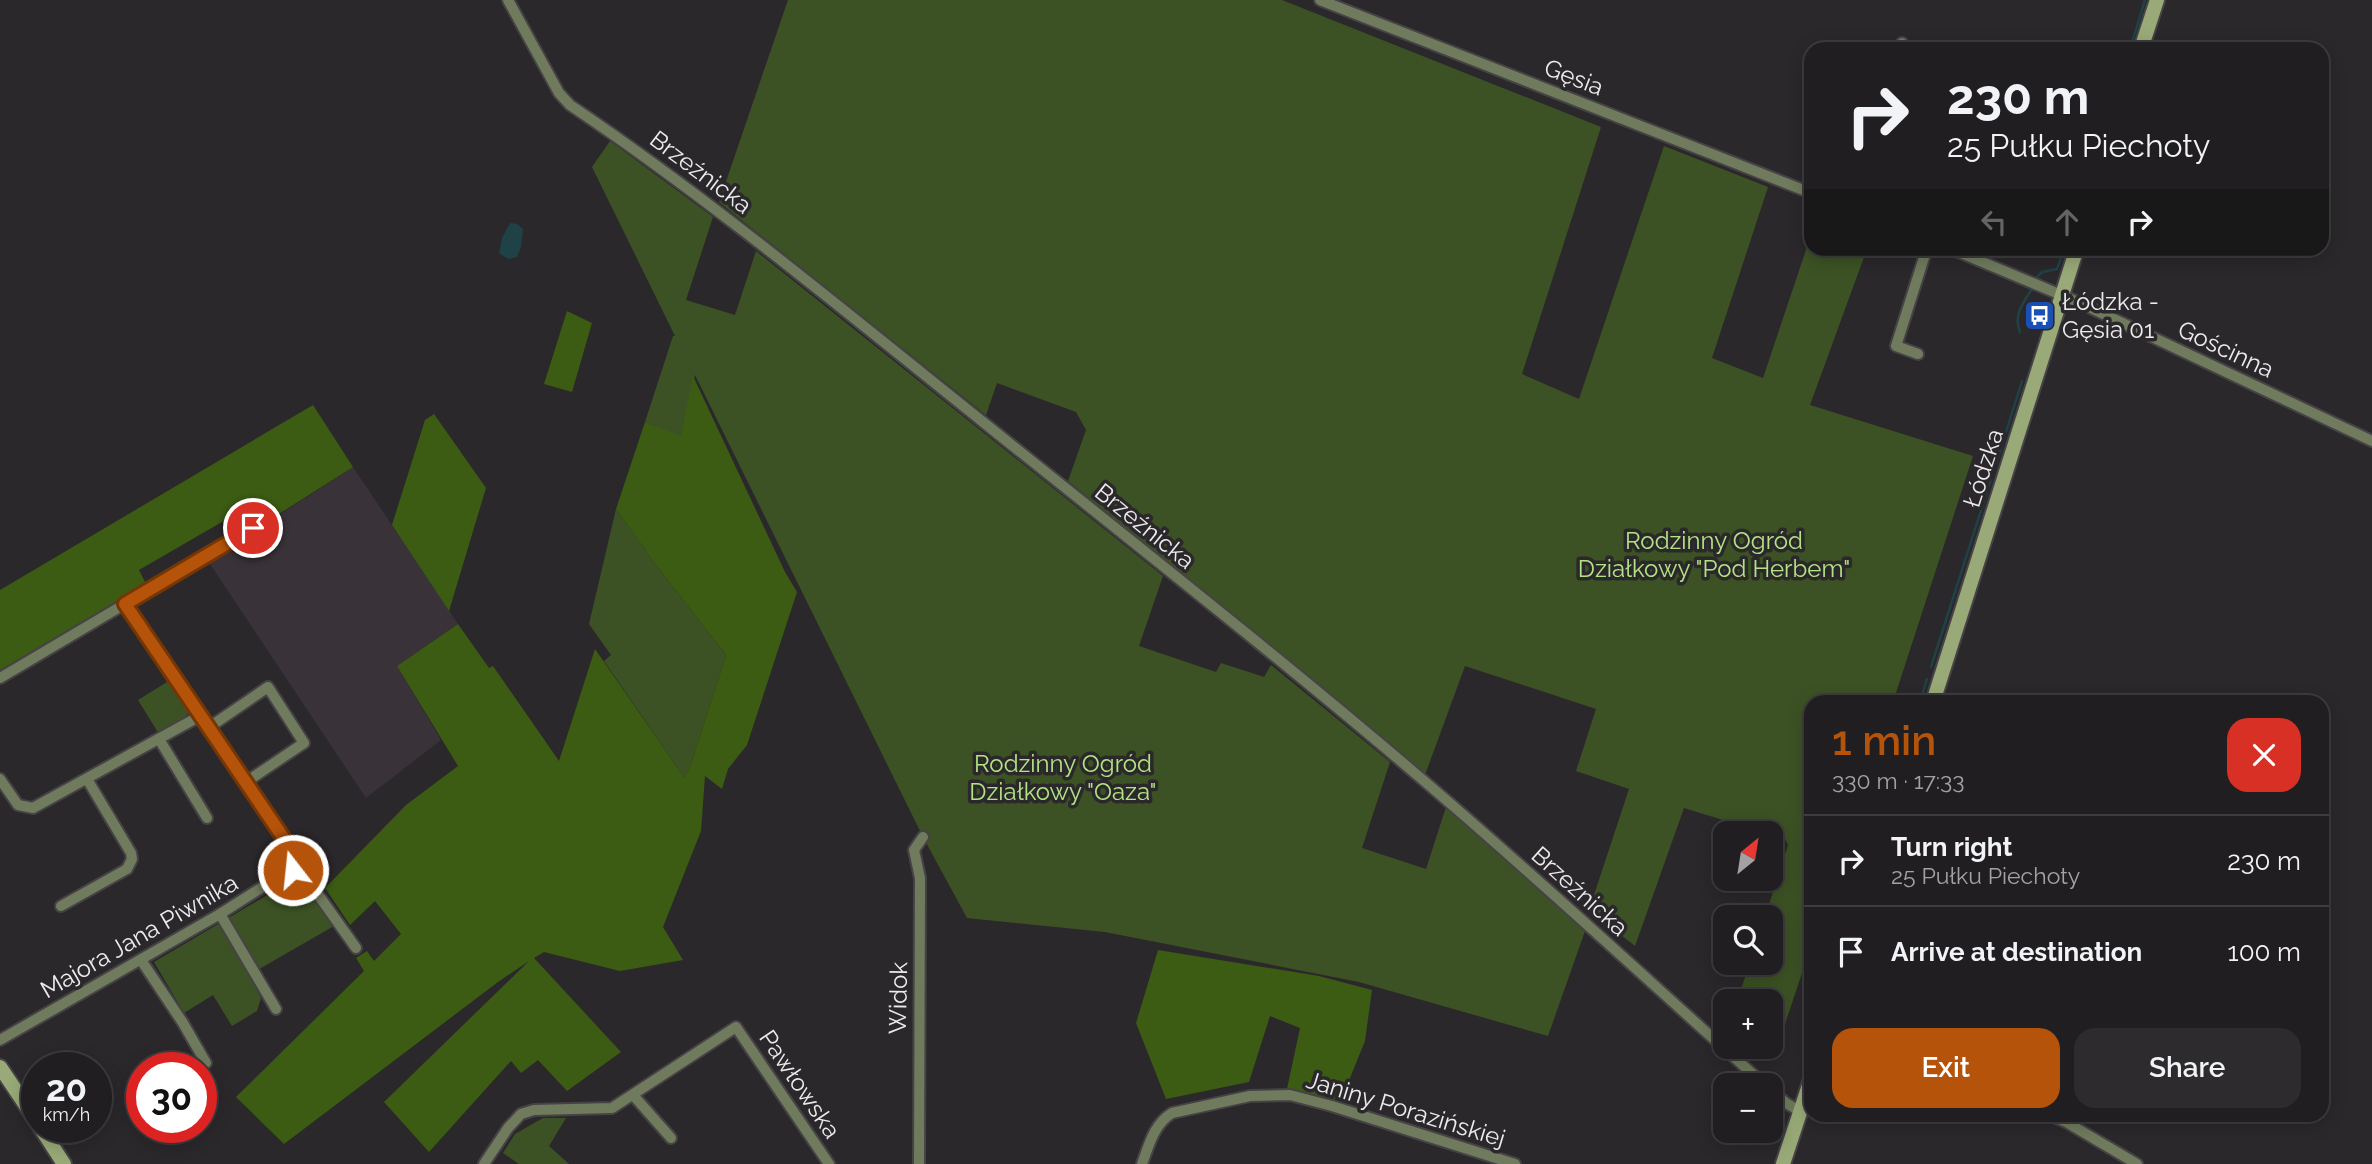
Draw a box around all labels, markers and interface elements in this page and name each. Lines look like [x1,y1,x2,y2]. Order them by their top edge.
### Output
street label: Gęsia [1540,52,1608,102]
text: 230 m [1947,68,2089,125]
icon: right [1832,70,1923,161]
street label: Brzeźnicka [644,124,758,220]
text: 25 Pułku Piechoty [1947,127,2210,164]
icon: left [1975,203,2013,241]
icon: ahead [2048,203,2086,241]
icon: right [2121,203,2159,241]
place label: Łódzka - Gęsia 01 [2062,287,2159,344]
bus stop icon: Łódzka - Gęsia 01 [2022,298,2056,332]
street label: Gościnna [2173,314,2279,384]
street label: Łódzka [1957,425,2009,511]
street label: Brzeźnicka [1089,477,1201,575]
pin [223,498,283,558]
icon: arrive [234,509,272,547]
park label: Rodzinny Ogród Działkowy "Pod Herbem" [1578,526,1850,583]
text: 1 min [1832,716,1936,765]
button: close [2227,718,2301,792]
park label: Rodzinny Ogród Działkowy "Oaza" [969,749,1157,806]
text: 330 m · 17:33 [1832,767,1965,794]
north arrow [1713,821,1783,891]
map controls [1713,821,1783,1143]
text: Turn right [1891,832,2012,862]
position arrow [256,833,330,907]
street label: Brzeźnicka [1526,840,1634,942]
icon: right [1832,842,1870,880]
text: 230 m [2227,846,2301,876]
text: 25 Pułku Piechoty [1891,862,2080,889]
street label: Majora Jana Piwnika [35,868,243,1004]
button: search [1713,905,1783,975]
icon: arrive [1832,933,1870,971]
text: Arrive at destination [1891,937,2142,967]
text: 100 m [2228,937,2301,967]
street label: Widok [883,961,913,1034]
button: + [1713,989,1783,1059]
street label: Pawłowska [753,1024,847,1144]
button: Exit [1832,1028,2060,1108]
button: Share [2074,1028,2301,1108]
speed limit sign: 30 [126,1052,217,1143]
street label: Janiny Porazińskiej [1303,1065,1509,1153]
text: 20 [46,1068,87,1109]
button: − [1713,1073,1783,1143]
text: km/h [43,1104,90,1125]

